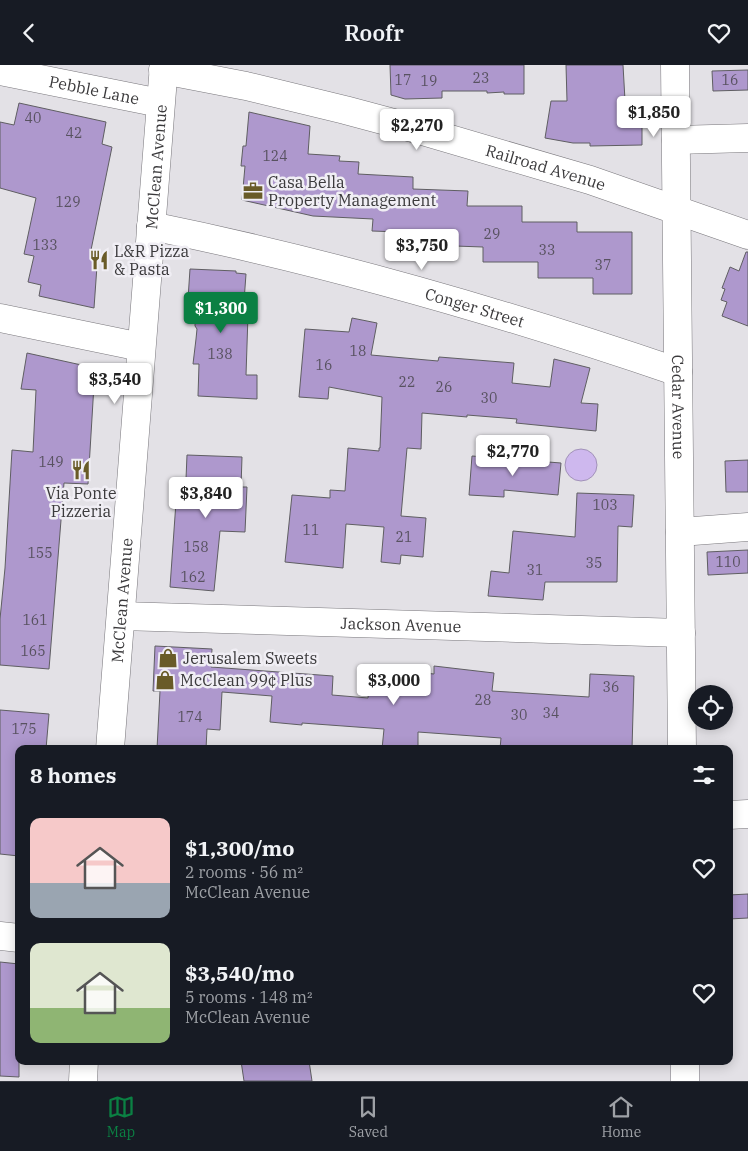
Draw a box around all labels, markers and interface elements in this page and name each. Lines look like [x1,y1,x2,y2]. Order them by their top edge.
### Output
text: Roofr [344,18,404,47]
icon: back [15,19,43,47]
icon: heart [705,19,733,47]
house number: 23 [473,69,489,87]
street label: Pebble Lane [47,71,141,109]
house number: 17 [395,71,411,89]
house number: 16 [722,71,738,89]
house number: 19 [421,72,437,90]
pin: $1,850 [613,95,695,138]
text: $1,850 [628,102,680,122]
street label: McClean Avenue [141,104,171,230]
house number: 40 [25,109,41,127]
pin: $2,270 [376,109,458,151]
text: $2,270 [391,115,443,135]
house number: 42 [66,124,82,142]
street label: Railroad Avenue [483,140,608,195]
house number: 124 [262,147,288,165]
place label: Casa Bella Property Management [268,172,436,210]
office icon: Casa Bella Property Management [242,180,264,202]
house number: 129 [55,193,81,211]
house number: 29 [484,225,500,243]
pin: $3,750 [381,229,463,271]
text: $3,750 [396,235,448,255]
house number: 133 [32,236,58,254]
place label: L&R Pizza & Pasta [114,241,189,279]
house number: 33 [539,241,555,259]
restaurant icon: L&R Pizza & Pasta [88,249,110,271]
house number: 37 [595,256,611,274]
street label: Conger Street [423,283,527,332]
pin: $1,300 [180,291,262,334]
text: $1,300 [195,298,247,318]
house number: 18 [350,342,366,360]
house number: 138 [207,345,233,363]
street label: Cedar Avenue [668,355,689,459]
house number: 16 [316,356,332,374]
pin: $3,540 [74,363,156,405]
text: $3,540 [89,369,141,389]
house number: 22 [399,373,415,391]
house number: 26 [436,378,452,396]
house number: 30 [481,389,497,407]
pin: $2,770 [472,435,554,477]
text: $2,770 [487,441,539,461]
house number: 149 [38,453,64,471]
restaurant icon: Via Ponte Pizzeria [70,459,92,481]
pin: $3,840 [165,477,247,519]
place label: Via Ponte Pizzeria [46,483,116,521]
text: $3,840 [180,483,232,503]
house number: 103 [592,496,618,514]
house number: 11 [303,521,319,539]
house number: 21 [396,528,412,546]
street label: McClean Avenue [107,537,137,664]
house number: 158 [183,538,209,556]
house number: 155 [27,544,53,562]
house number: 110 [715,553,741,571]
house number: 35 [586,554,602,572]
house number: 31 [527,561,543,579]
house number: 162 [180,568,206,586]
house number: 161 [22,611,48,629]
street label: Jackson Avenue [340,613,461,636]
house number: 165 [20,642,46,660]
shop icon: Jerusalem Sweets [157,647,179,669]
place label: Jerusalem Sweets [183,648,317,668]
pin: $3,000 [353,663,435,706]
shop icon: McClean 99¢ Plus [154,669,176,691]
place label: McClean 99¢ Plus [180,670,312,690]
text: $3,000 [368,670,420,690]
house number: 36 [603,678,619,696]
map controls [688,685,733,730]
button: locate [688,685,733,730]
house number: 28 [475,691,491,709]
house number: 34 [543,704,559,722]
house number: 30 [511,706,527,724]
house number: 174 [177,708,203,726]
house number: 175 [11,720,37,738]
text: 8 homes [30,761,116,789]
icon: filters [690,761,718,789]
text: $1,300/mo [185,834,294,862]
icon: home [70,838,130,898]
icon: heart [690,854,718,882]
text: 2 rooms · 56 m² [185,862,303,882]
text: McClean Avenue [185,882,310,902]
text: $3,540/mo [185,959,294,987]
icon: home [70,963,130,1023]
icon: heart [690,979,718,1007]
text: 5 rooms · 148 m² [185,987,313,1007]
text: McClean Avenue [185,1007,310,1027]
tab: Map [107,1093,135,1141]
tab: Saved [349,1093,388,1141]
tab: Home [601,1093,641,1141]

